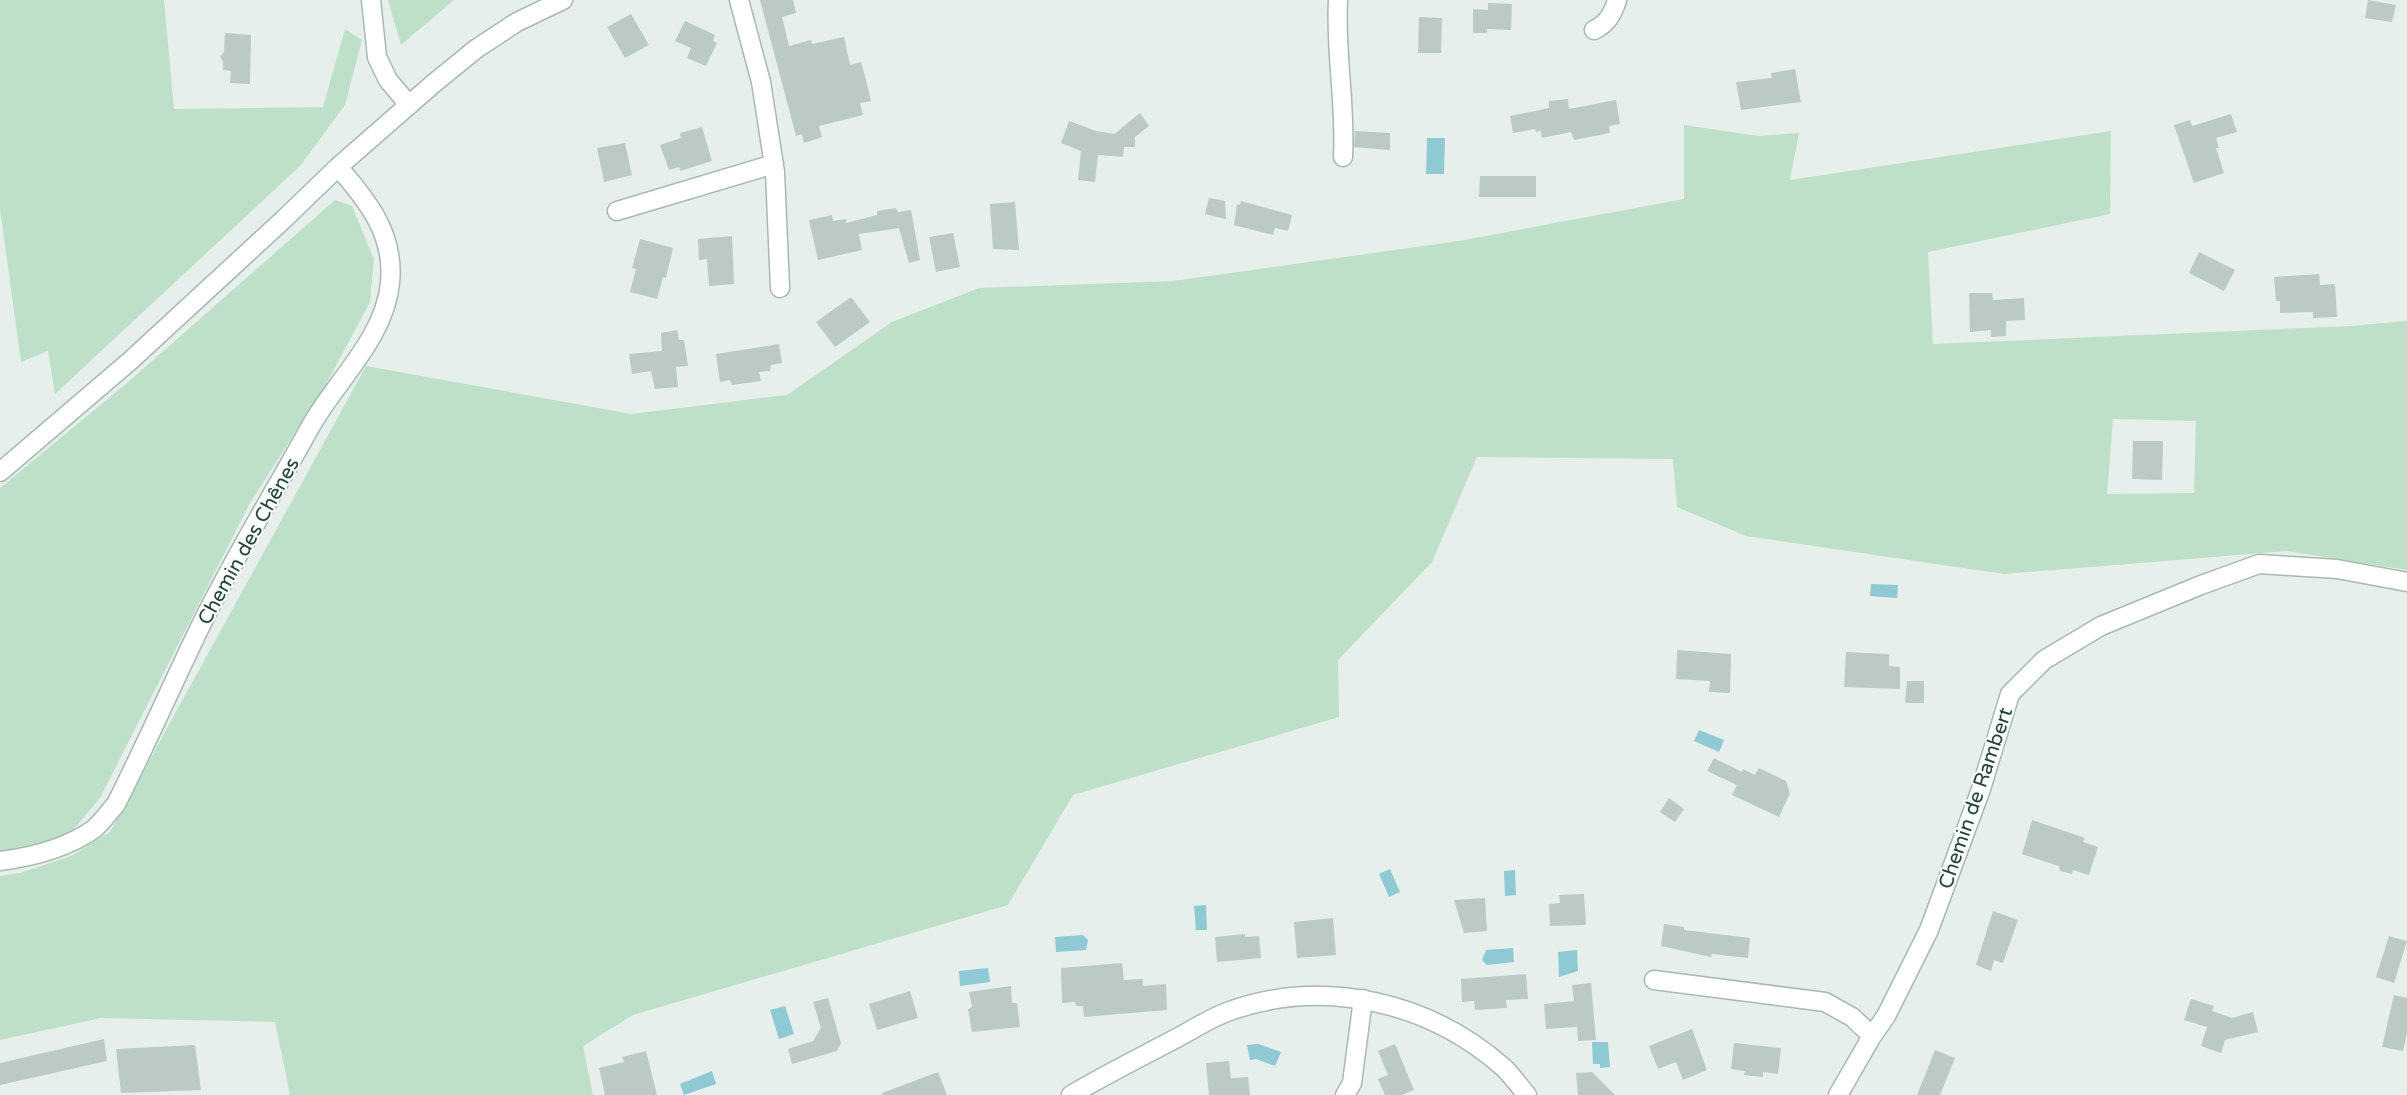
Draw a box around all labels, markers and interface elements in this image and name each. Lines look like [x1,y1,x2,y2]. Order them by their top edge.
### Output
street label: Chemin des Chênes [193,454,305,629]
street label: Chemin de Rambert [1934,704,2018,892]

